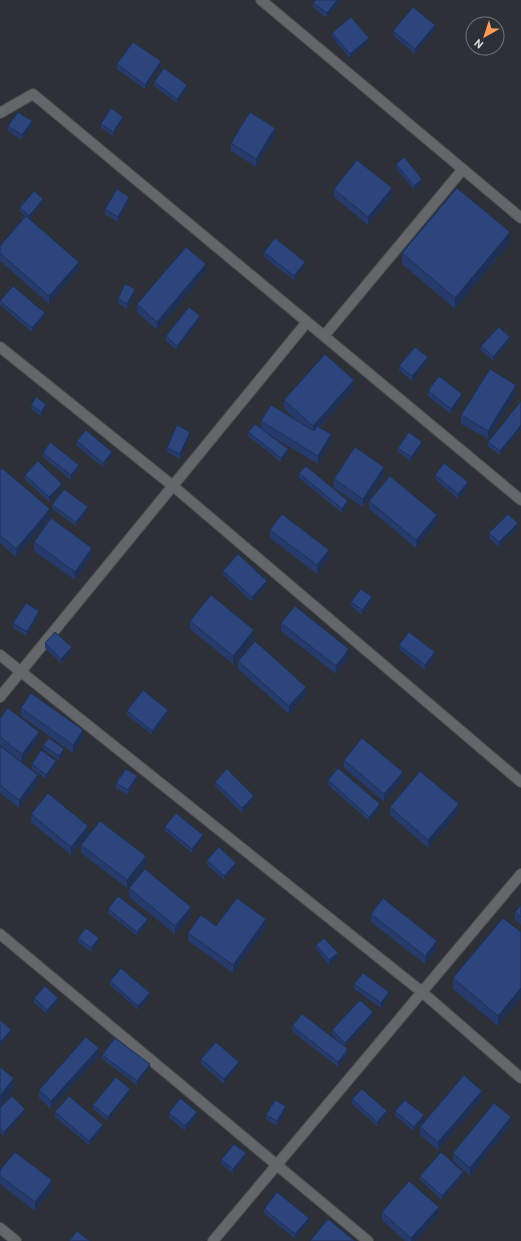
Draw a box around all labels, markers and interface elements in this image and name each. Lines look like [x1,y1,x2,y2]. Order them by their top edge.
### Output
north arrow [465,16,505,56]
text: N [472,35,487,51]

